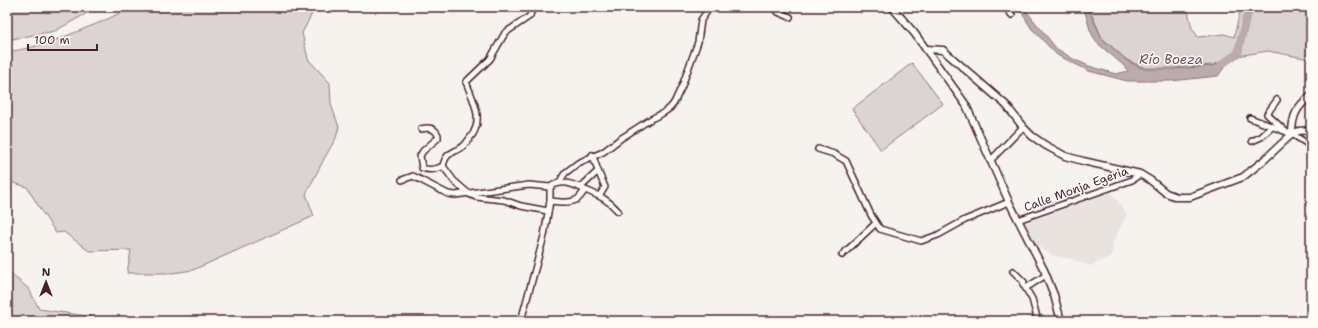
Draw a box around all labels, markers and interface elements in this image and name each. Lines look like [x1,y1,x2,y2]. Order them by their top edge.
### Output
scale bar [28,26,97,52]
text: 100 m [34,32,70,48]
water label: Río Boeza [1139,51,1203,68]
street label: Calle Monja Egeria [1022,162,1131,215]
north arrow [26,262,66,302]
text: N [42,265,51,280]

